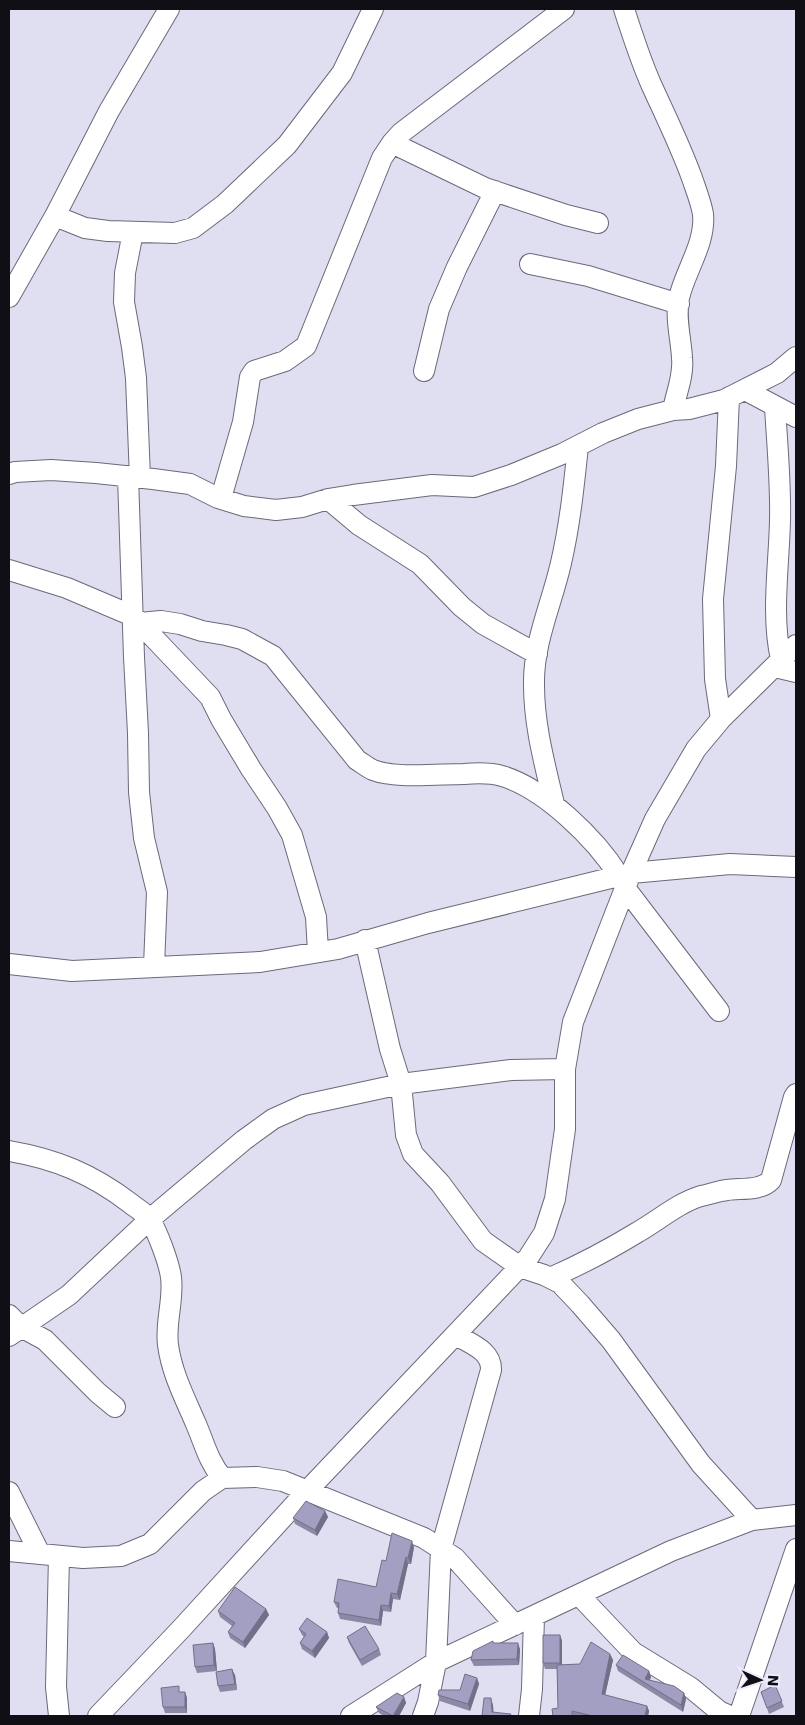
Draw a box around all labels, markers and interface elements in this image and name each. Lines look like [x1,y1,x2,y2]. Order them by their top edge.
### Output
north arrow [735,1655,785,1705]
text: N [765,1674,781,1687]

